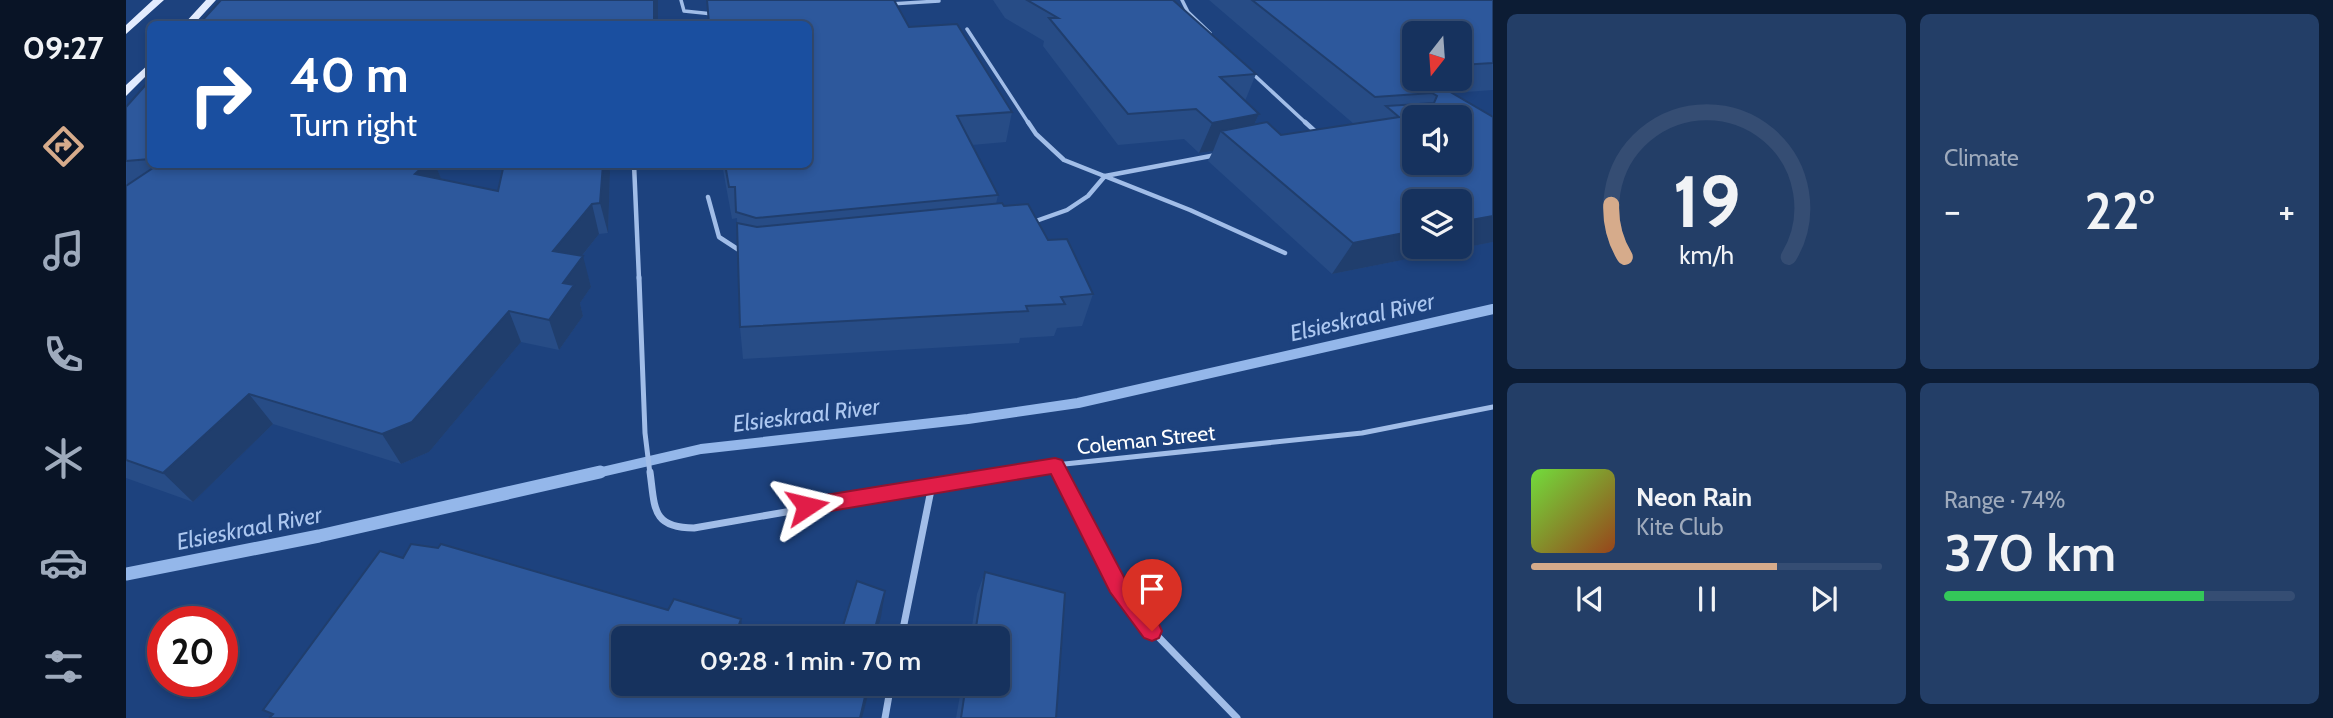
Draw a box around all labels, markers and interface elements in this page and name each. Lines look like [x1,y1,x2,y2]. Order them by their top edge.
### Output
north arrow [1402,21,1472,91]
map controls [1402,21,1472,259]
text: 09:27 [23,28,103,67]
text: 40 m [290,45,409,104]
icon: right [175,49,266,140]
text: Turn right [290,105,417,144]
button: sound [1402,105,1472,175]
icon: directions [39,122,88,171]
text: Climate [1944,144,2019,172]
text: 19 [1673,158,1740,246]
text: 22° [2085,179,2154,242]
text: − [1944,187,1961,234]
text: + [2278,187,2295,234]
button: layers [1402,189,1472,259]
icon: music [39,226,88,275]
text: km/h [1679,240,1734,270]
water label: Elsieskraal River [1287,287,1438,347]
icon: phone [39,330,88,379]
water label: Elsieskraal River [731,392,882,438]
street label: Coleman Street [1076,420,1216,459]
icon: climate [39,434,88,483]
position arrow [770,469,844,543]
text: Neon Rain [1636,481,1752,513]
text: Range · 74% [1944,486,2065,514]
water label: Elsieskraal River [174,500,325,556]
text: Kite Club [1636,513,1723,541]
text: 370 km [1944,521,2116,584]
icon: car [39,538,88,587]
pin [1122,559,1182,631]
icon: arrive [1133,570,1171,608]
icon: previous [1571,580,1609,618]
icon: pause [1688,580,1726,618]
icon: next [1805,580,1843,618]
speed limit sign: 20 [147,606,238,697]
icon: filters [39,642,88,691]
text: 09:28 · 1 min · 70 m [700,645,921,677]

